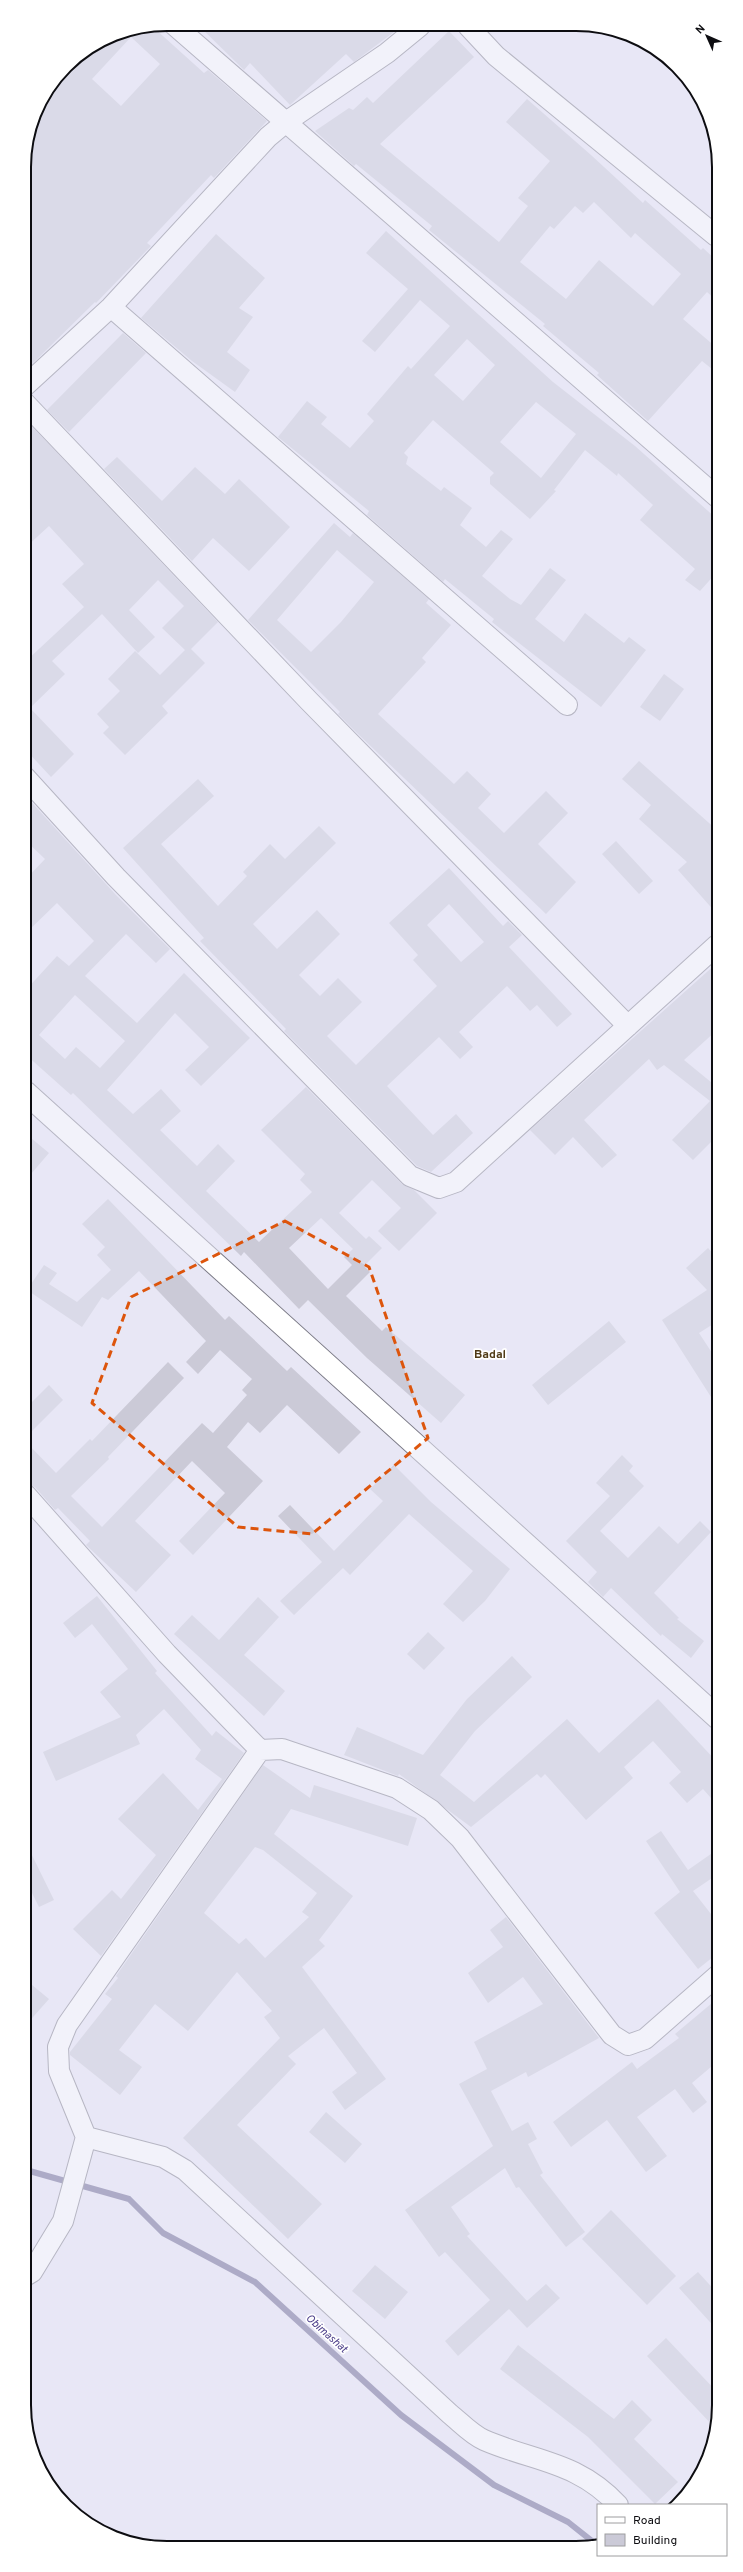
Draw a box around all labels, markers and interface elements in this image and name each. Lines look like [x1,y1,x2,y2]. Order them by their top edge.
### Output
north arrow [687,16,727,56]
text: N [693,22,708,37]
district label: Badal [474,1347,506,1363]
water label: Obimashat [303,2311,351,2357]
legend [597,2504,727,2556]
text: Road [633,2513,661,2529]
text: Building [633,2533,677,2549]

